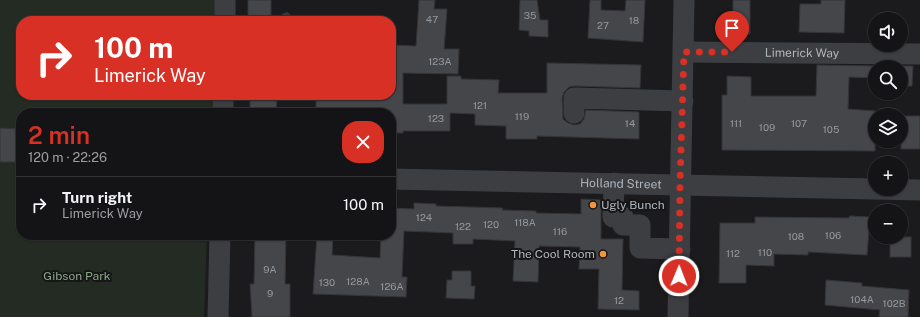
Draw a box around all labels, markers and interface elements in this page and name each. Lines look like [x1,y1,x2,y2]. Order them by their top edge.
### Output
house number: 35 [524,9,536,21]
pin [715,11,749,52]
map controls [868,12,908,244]
button: sound [868,12,908,52]
house number: 47 [426,13,438,25]
house number: 18 [629,14,639,26]
icon: arrive [721,17,743,39]
house number: 27 [597,19,609,31]
text: 100 m [94,31,173,64]
icon: right [28,32,80,84]
street label: Limerick Way [765,46,840,60]
house number: 123A [428,55,452,67]
button: search [868,60,908,100]
text: Limerick Way [94,65,206,86]
house number: 121 [473,99,487,111]
button: layers [868,108,908,148]
house number: 119 [515,110,529,122]
house number: 123 [428,112,444,124]
house number: 14 [625,117,635,129]
house number: 111 [730,117,742,129]
house number: 107 [791,117,807,129]
text: 2 min [28,121,90,149]
button: close [342,121,384,163]
house number: 109 [759,121,775,133]
house number: 105 [823,123,839,135]
text: 120 m · 22:26 [28,150,107,165]
button: + [868,156,908,196]
street label: Holland Street [580,176,662,192]
text: Turn right [62,189,132,206]
icon: right [28,194,50,216]
text: 100 m [343,196,384,213]
place label: Ugly Bunch [601,198,665,212]
marker: Ugly Bunch [588,200,598,210]
button: − [868,204,908,244]
text: Limerick Way [62,206,143,221]
house number: 124 [416,211,432,223]
house number: 118A [514,216,536,228]
house number: 120 [483,218,499,230]
house number: 122 [455,220,471,232]
house number: 116 [553,225,567,237]
house number: 106 [825,229,841,241]
house number: 108 [788,230,804,242]
house number: 110 [758,246,772,258]
place label: The Cool Room [511,247,595,261]
house number: 112 [726,247,740,259]
marker: The Cool Room [598,249,608,259]
position arrow [658,255,700,297]
house number: 9A [263,263,277,275]
park label: Gibson Park [43,269,111,283]
house number: 128A [346,275,370,287]
house number: 130 [319,276,335,288]
house number: 126A [380,280,404,292]
house number: 9 [267,287,273,299]
house number: 104A [850,293,874,305]
house number: 12 [614,294,624,306]
house number: 102B [883,297,906,309]

